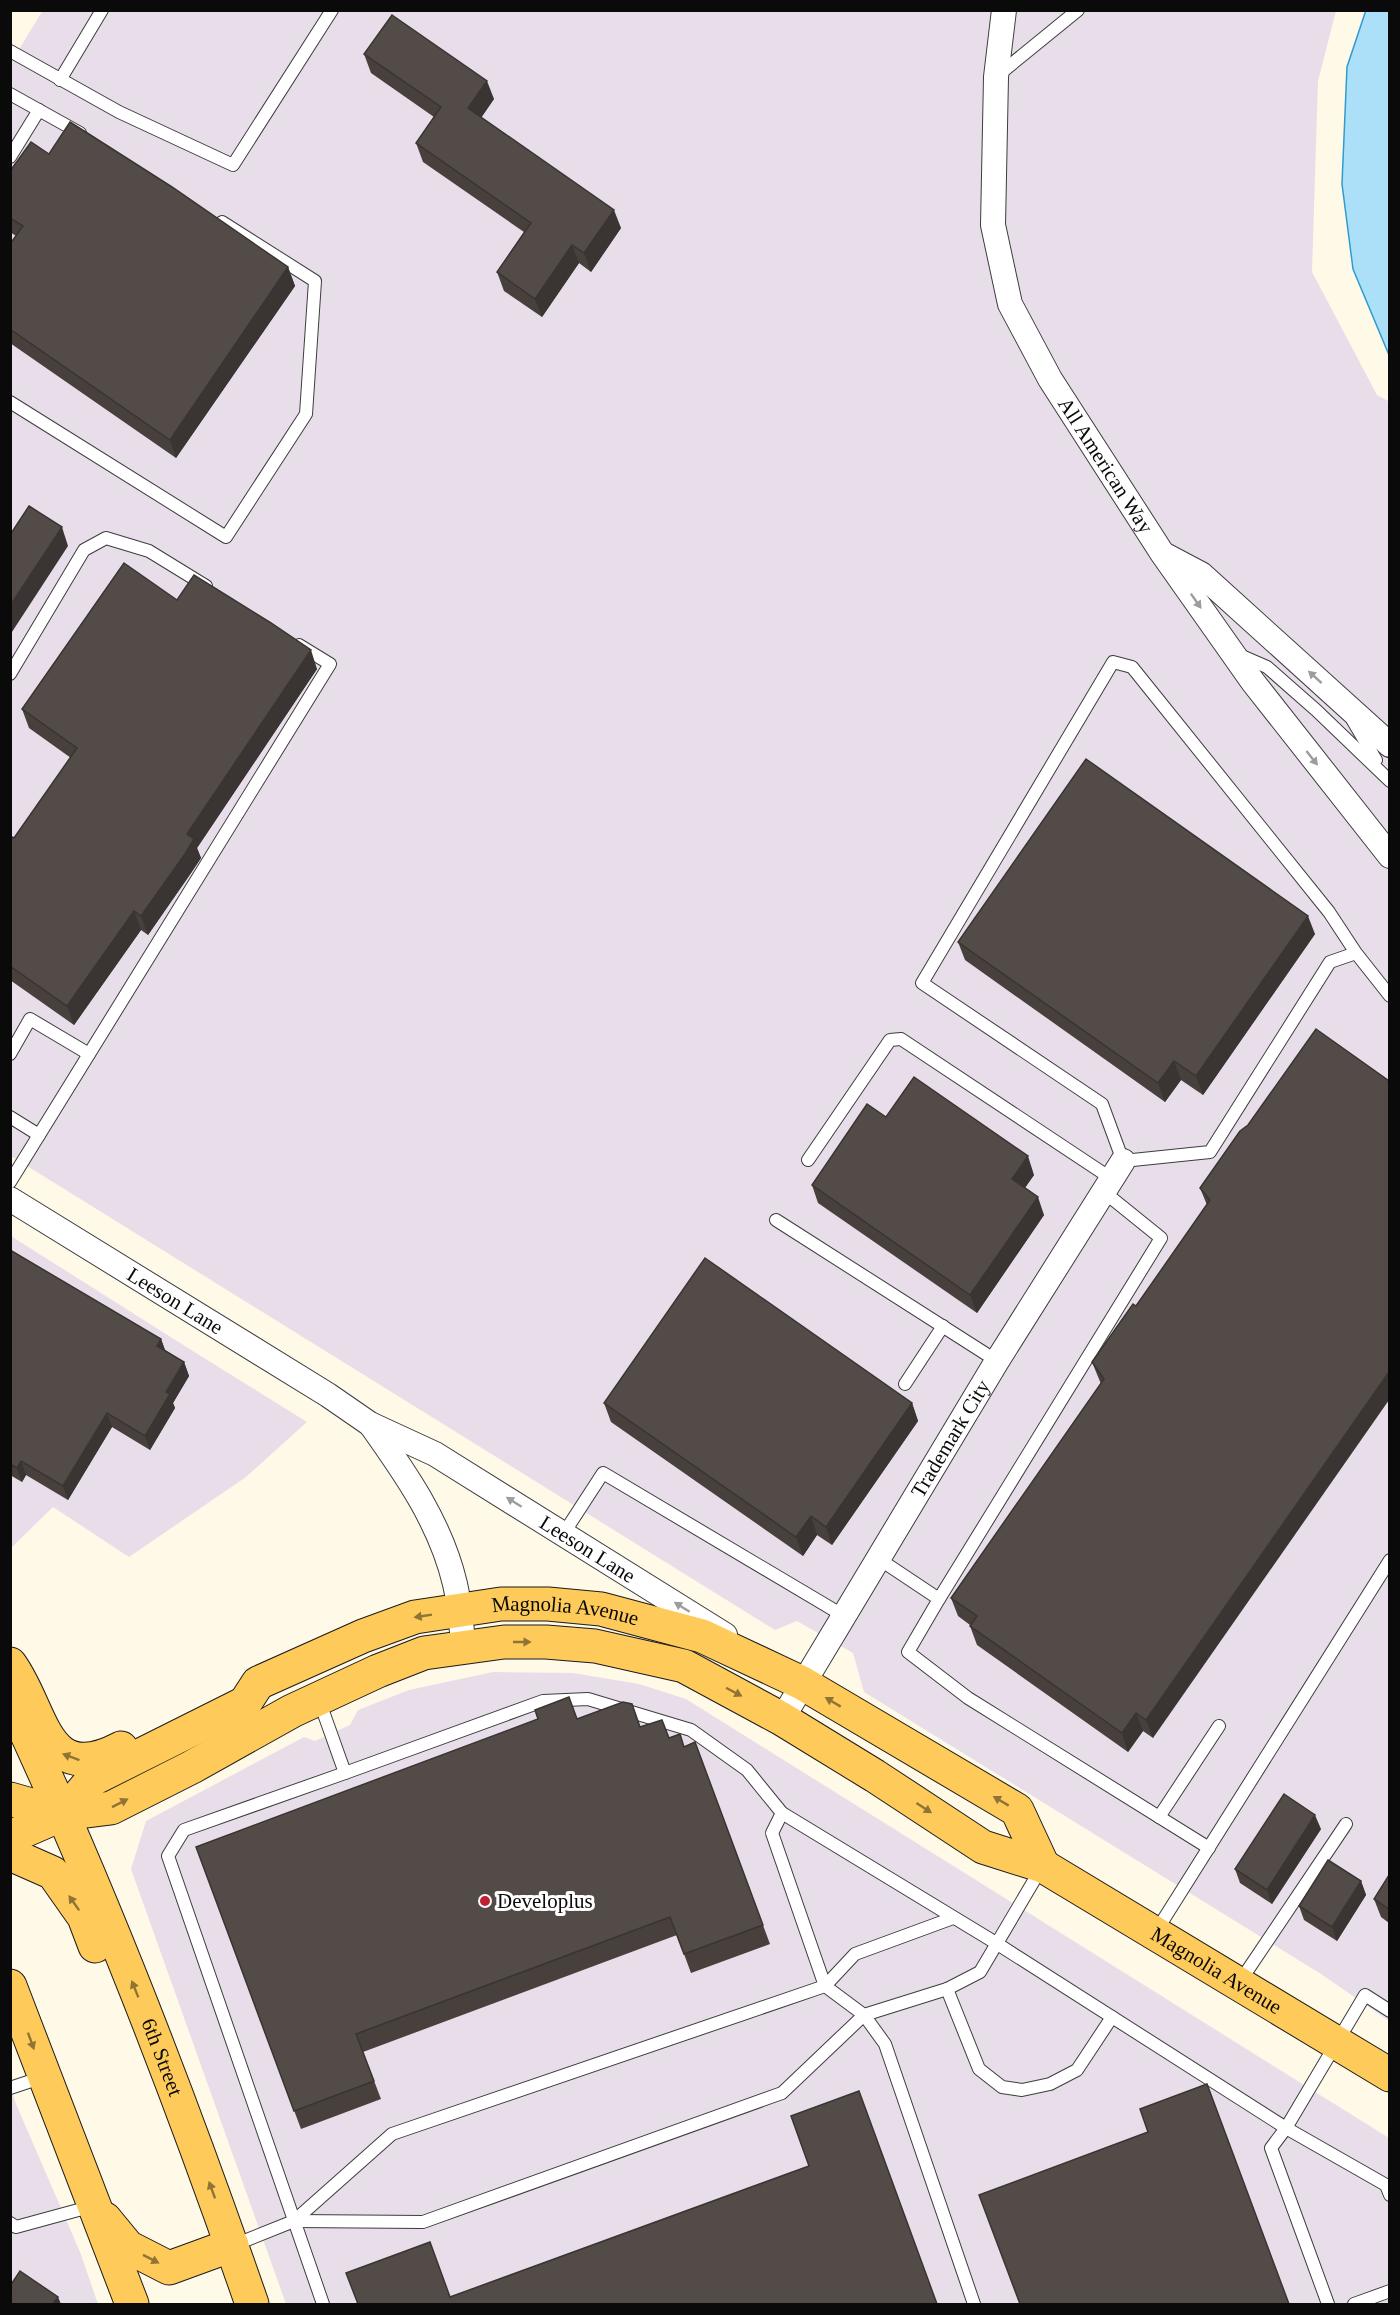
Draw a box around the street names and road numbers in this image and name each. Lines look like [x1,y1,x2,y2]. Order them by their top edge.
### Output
street label: All American Way [1053,393,1158,538]
street label: Leeson Lane [123,1262,227,1339]
street label: Trademark City [906,1375,995,1502]
street label: Leeson Lane [535,1510,640,1588]
street label: Magnolia Avenue [490,1591,641,1631]
street label: Magnolia Avenue [1147,1922,1286,2019]
street label: 6th Street [136,2015,188,2099]

